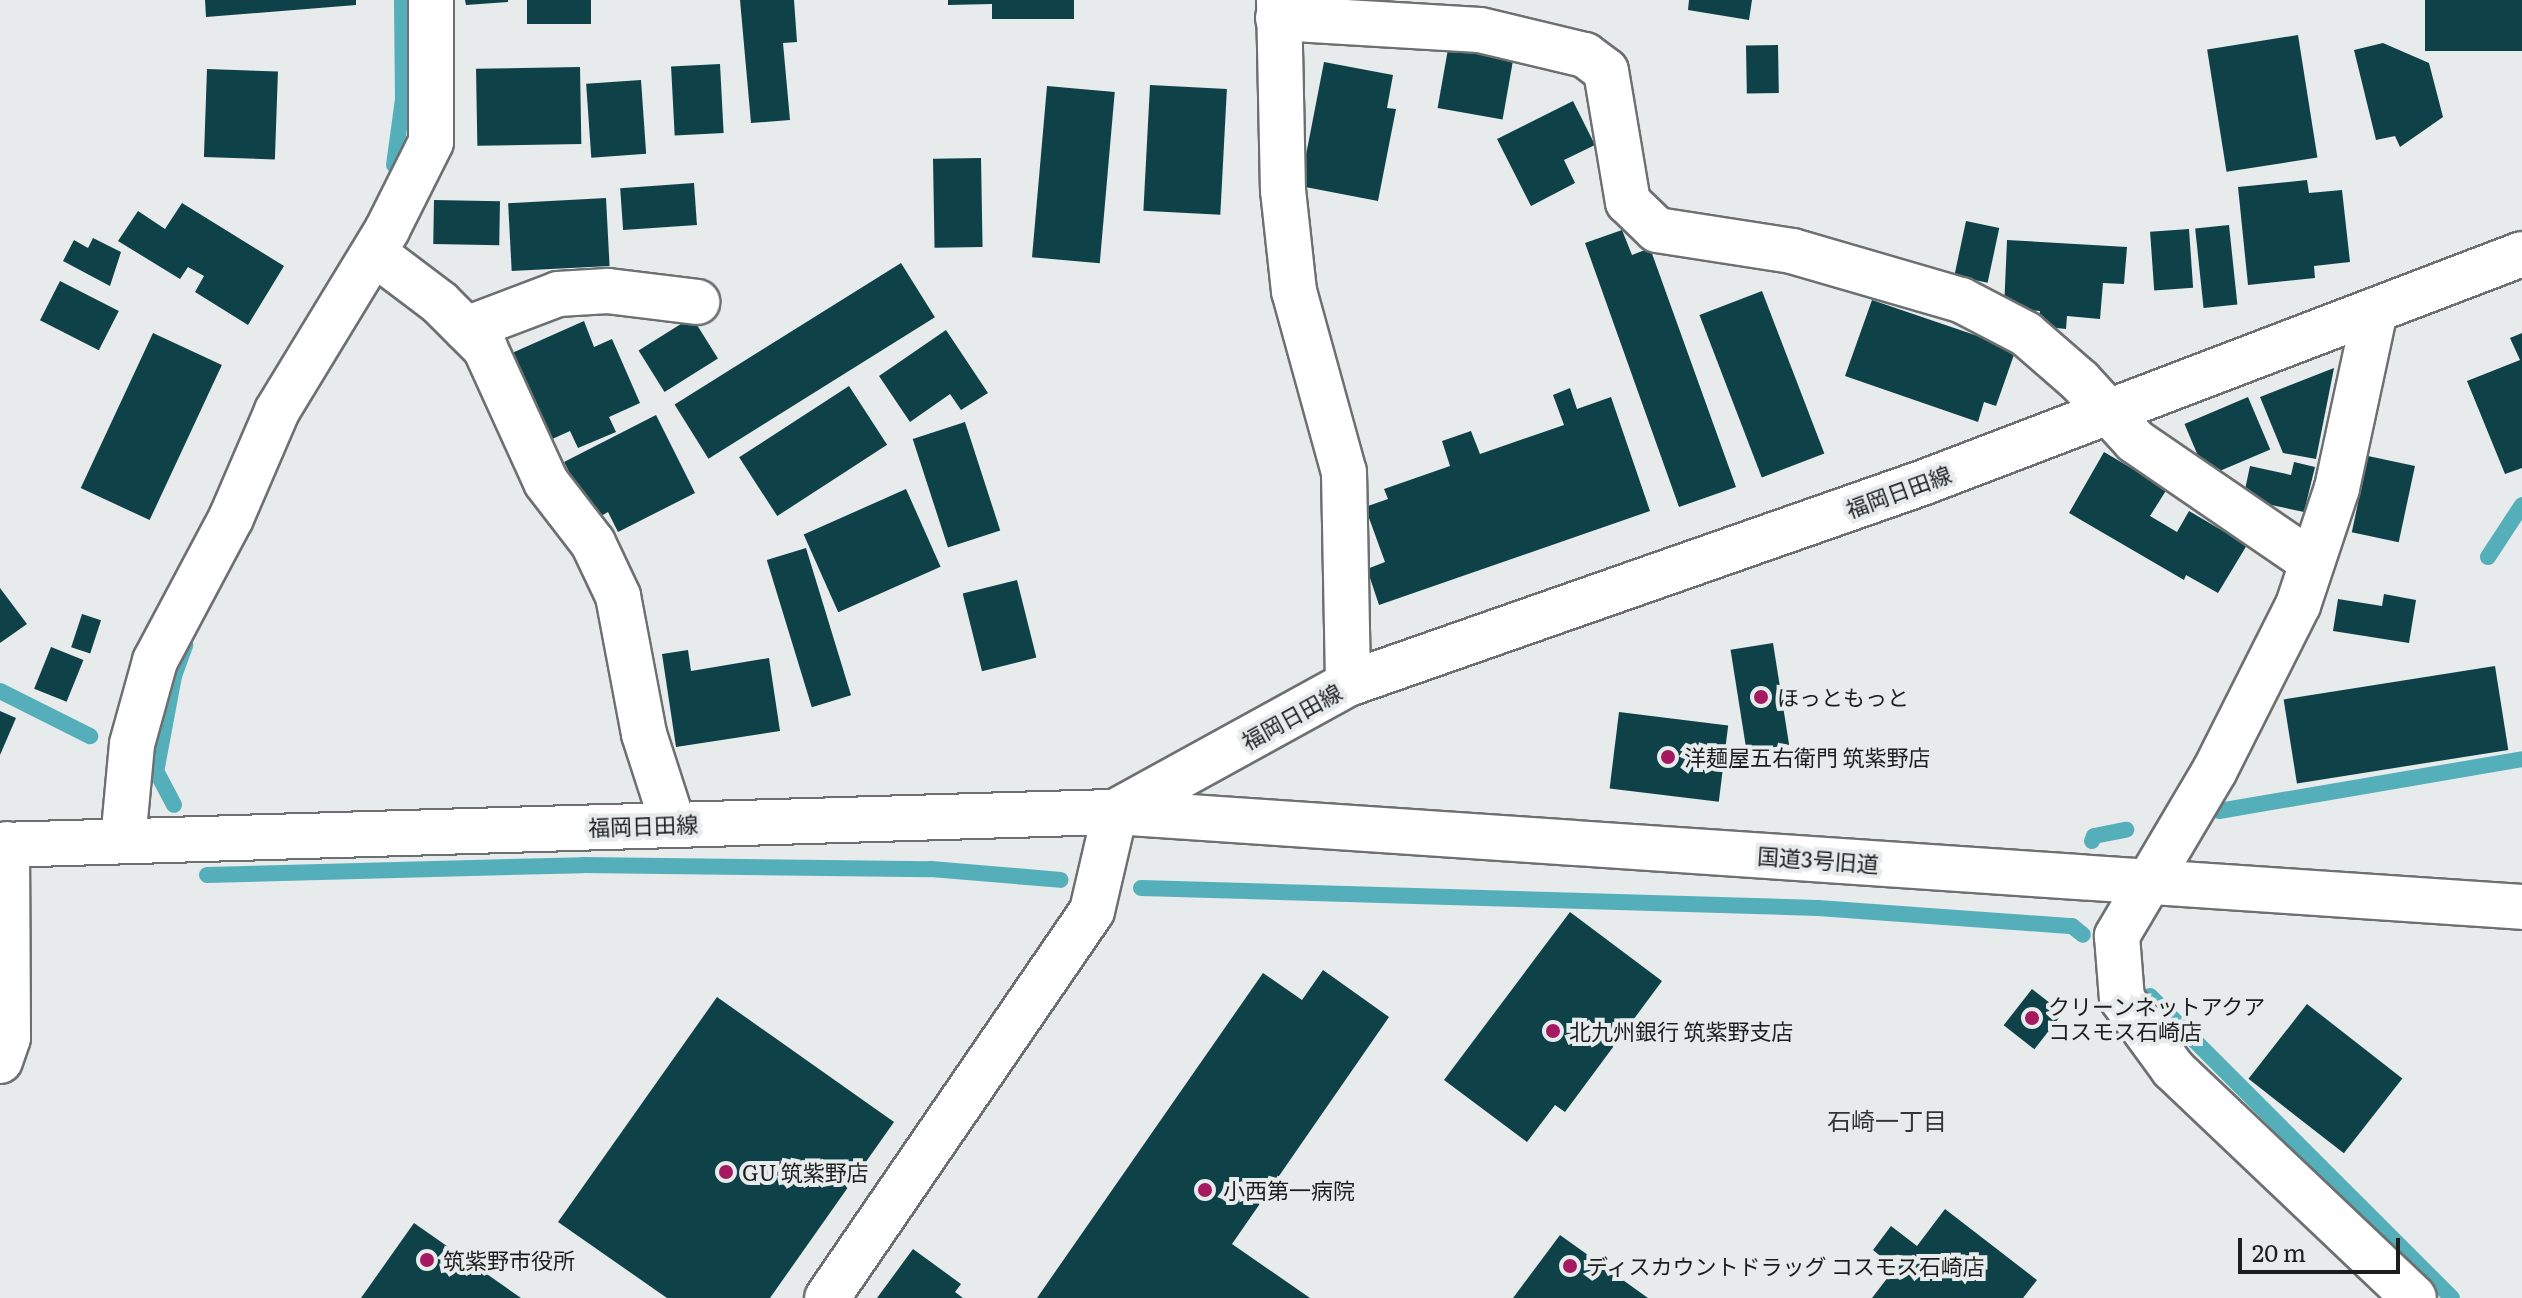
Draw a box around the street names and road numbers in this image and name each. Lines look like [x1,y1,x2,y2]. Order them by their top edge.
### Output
street label: 福岡日田線 [1842,460,1954,522]
street label: 福岡日田線 [1236,678,1346,754]
street label: 福岡日田線 [588,810,698,840]
street label: 国道3号旧道 [1756,842,1880,876]

